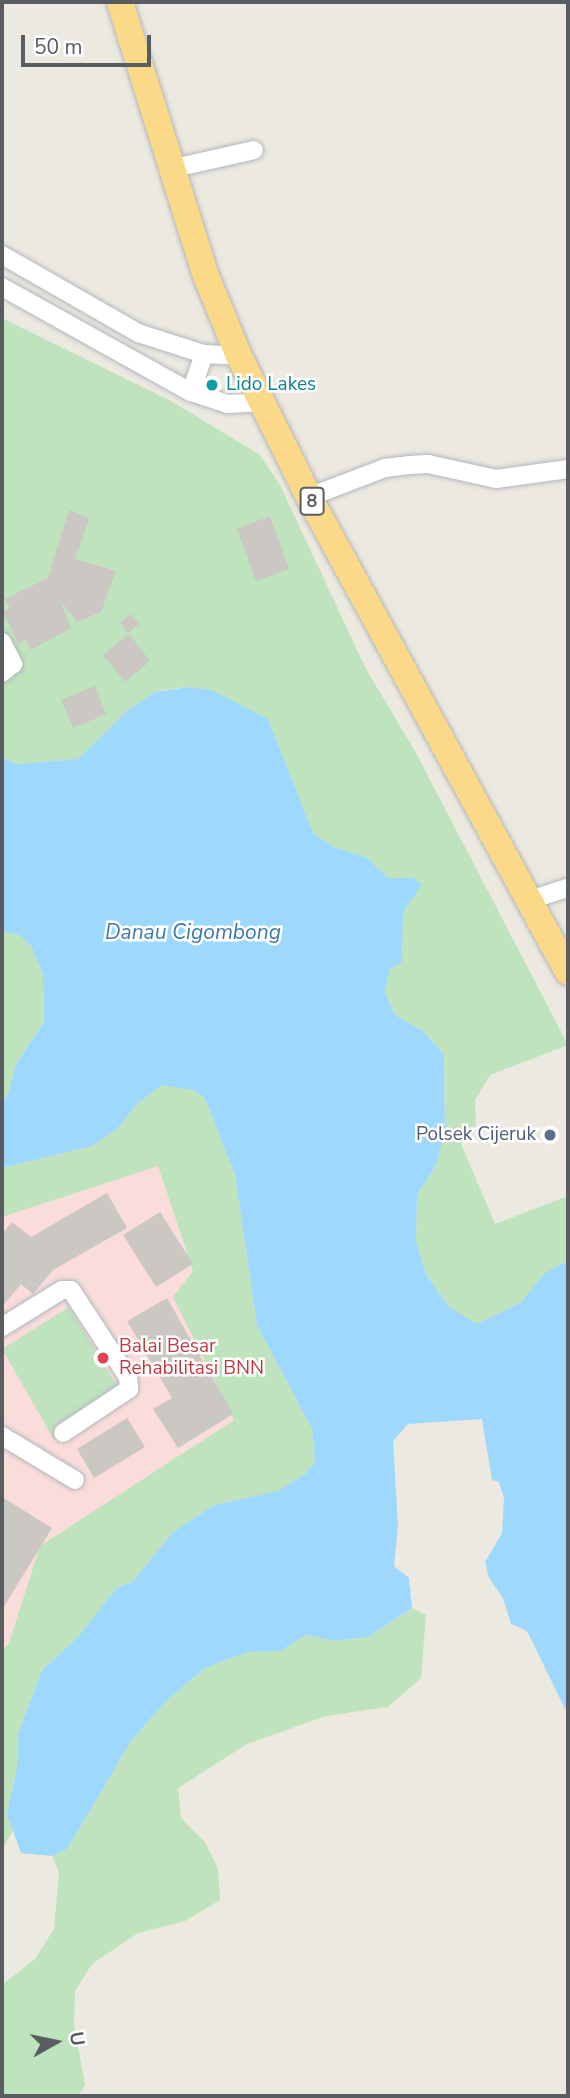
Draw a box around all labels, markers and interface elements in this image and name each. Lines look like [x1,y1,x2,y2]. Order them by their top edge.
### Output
scale bar [24,21,154,65]
text: 50 m [34,33,83,61]
place label: Lido Lakes [226,374,316,396]
marker: Lido Lakes [204,377,220,393]
road number: 8 [298,486,326,516]
water label: Danau Cigombong [105,919,281,945]
place label: Polsek Cijeruk [416,1124,536,1146]
marker: Polsek Cijeruk [542,1127,558,1143]
place label: Balai Besar Rehabilitasi BNN [119,1336,264,1380]
marker: Balai Besar Rehabilitasi BNN [93,1348,113,1368]
north arrow [21,2007,91,2077]
text: U [63,2030,91,2048]

